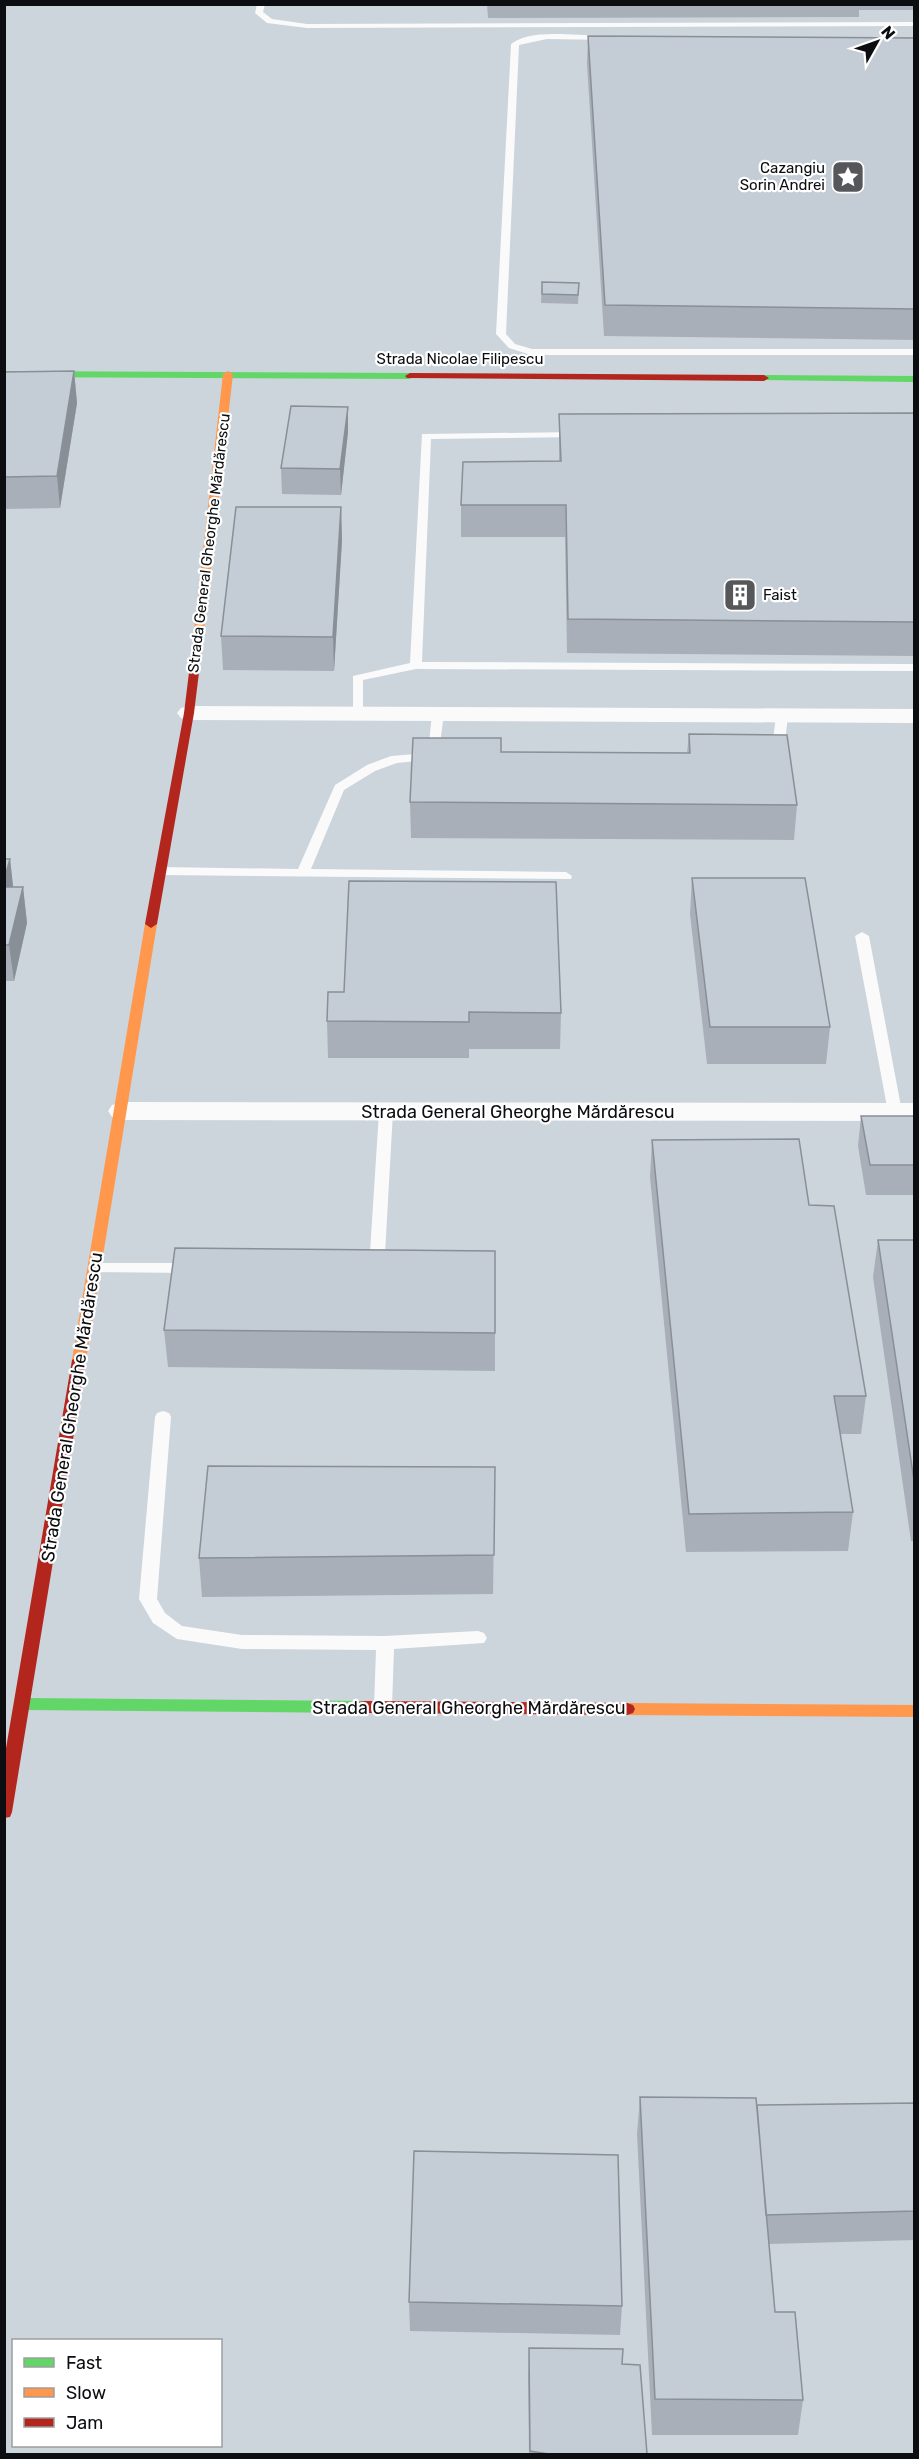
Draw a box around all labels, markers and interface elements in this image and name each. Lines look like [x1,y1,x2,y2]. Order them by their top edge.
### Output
north arrow [847,12,907,72]
text: N [877,22,899,43]
place label: Cazangiu Sorin Andrei [740,159,825,194]
place icon: Cazangiu Sorin Andrei [830,159,866,195]
street label: Strada Nicolae Filipescu [377,350,543,368]
street label: Strada General Gheorghe Mărdărescu [184,412,234,674]
building icon: Faist [722,577,758,613]
place label: Faist [763,586,797,604]
street label: Strada General Gheorghe Mărdărescu [361,1101,675,1123]
street label: Strada General Gheorghe Mărdărescu [37,1251,107,1563]
street label: Strada General Gheorghe Mărdărescu [312,1697,626,1719]
legend [12,2339,222,2447]
text: Fast [66,2352,102,2374]
text: Slow [66,2382,106,2404]
text: Jam [66,2412,103,2434]

